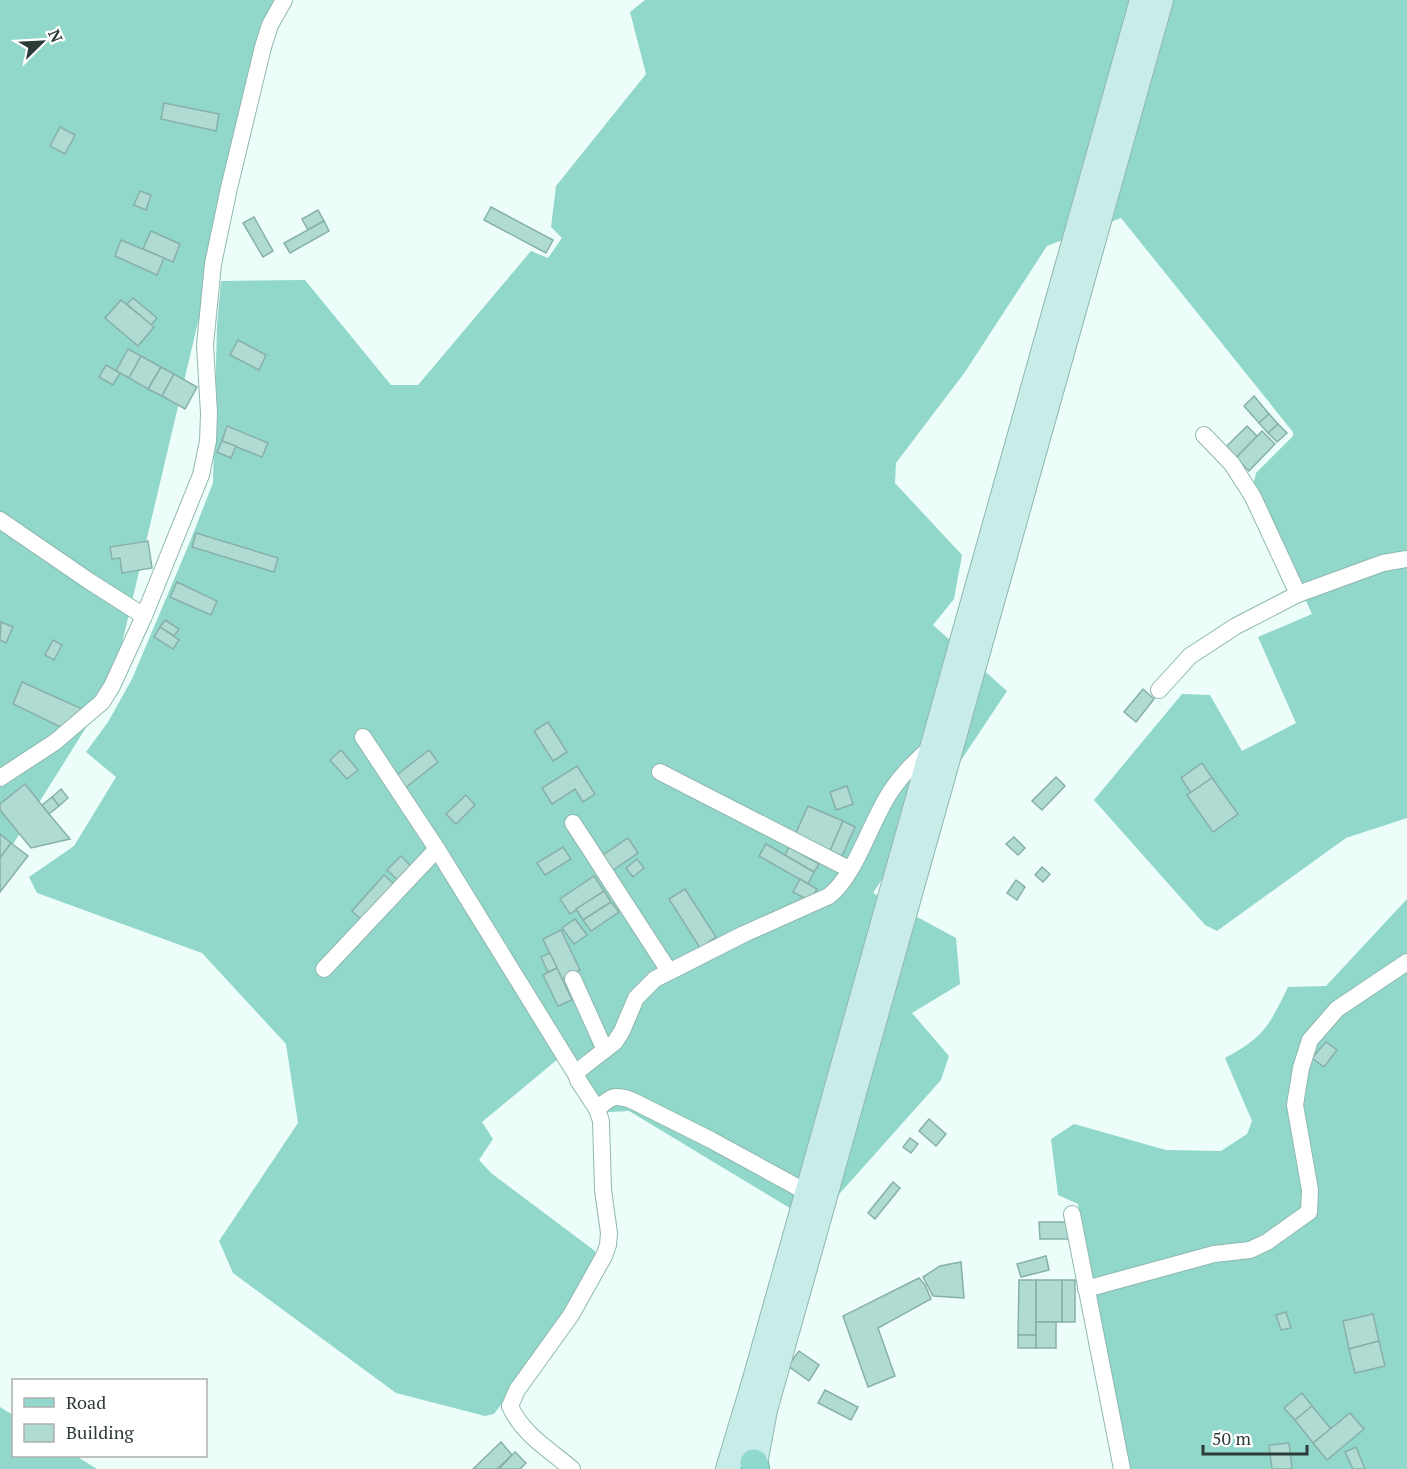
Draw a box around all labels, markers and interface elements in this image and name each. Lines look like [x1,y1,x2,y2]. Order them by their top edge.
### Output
north arrow [12,12,72,72]
text: N [43,26,68,46]
legend [12,1379,207,1457]
text: Road [66,1390,106,1414]
scale bar [1203,1418,1306,1456]
text: Building [66,1420,134,1444]
text: 50 m [1212,1426,1252,1450]

